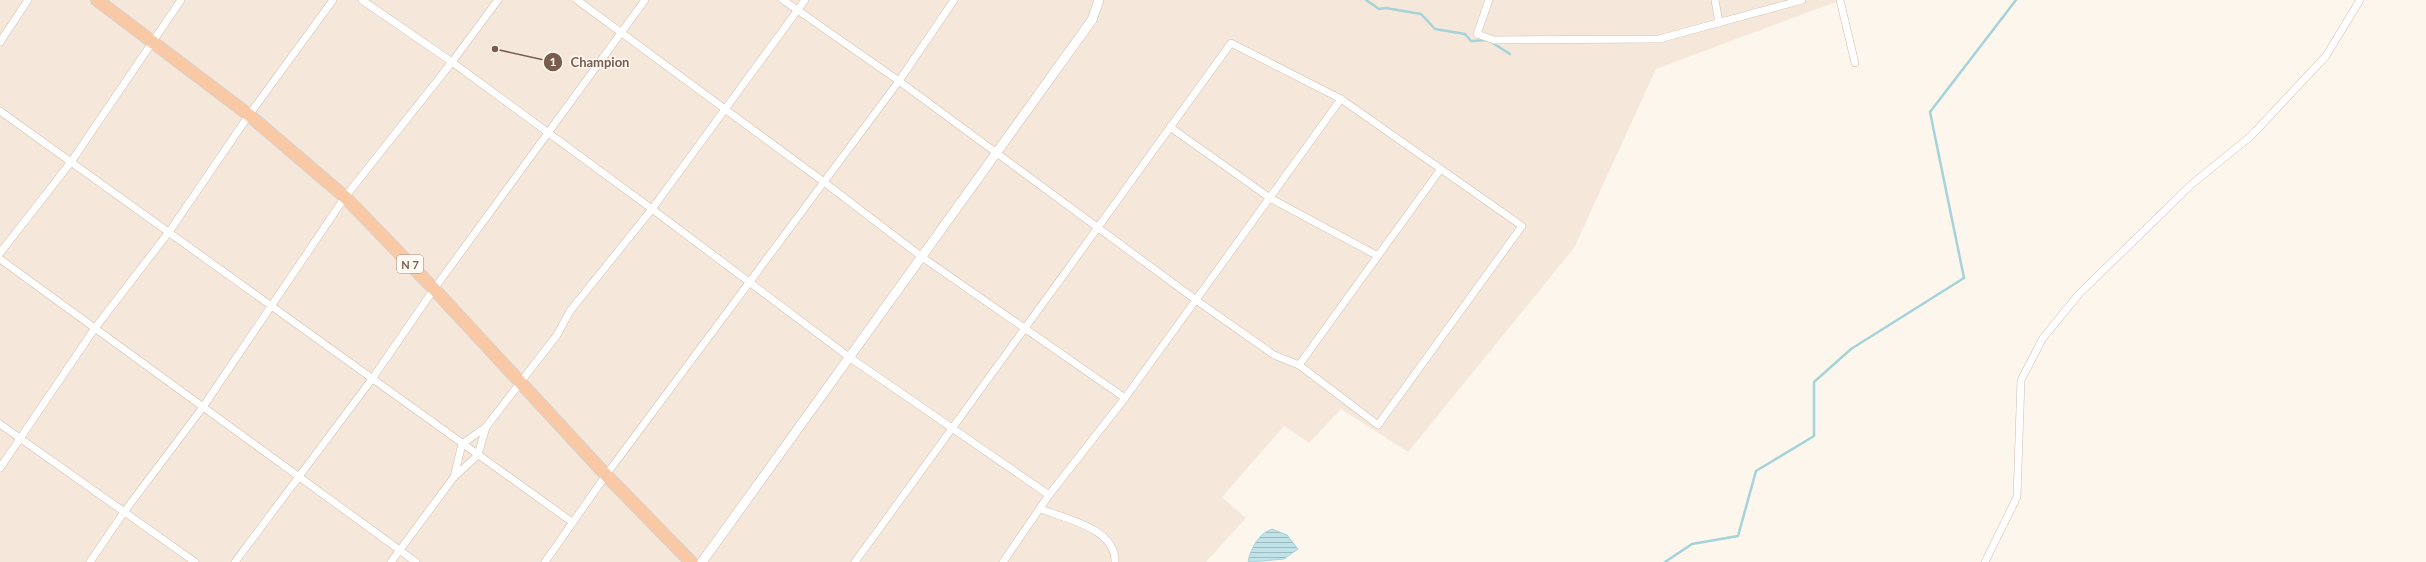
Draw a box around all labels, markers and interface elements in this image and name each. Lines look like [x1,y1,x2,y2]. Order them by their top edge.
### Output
callout: Champion [543,50,638,75]
text: 1 [550,54,557,69]
text: Champion [571,54,629,70]
road number: N 7 [397,255,423,273]

